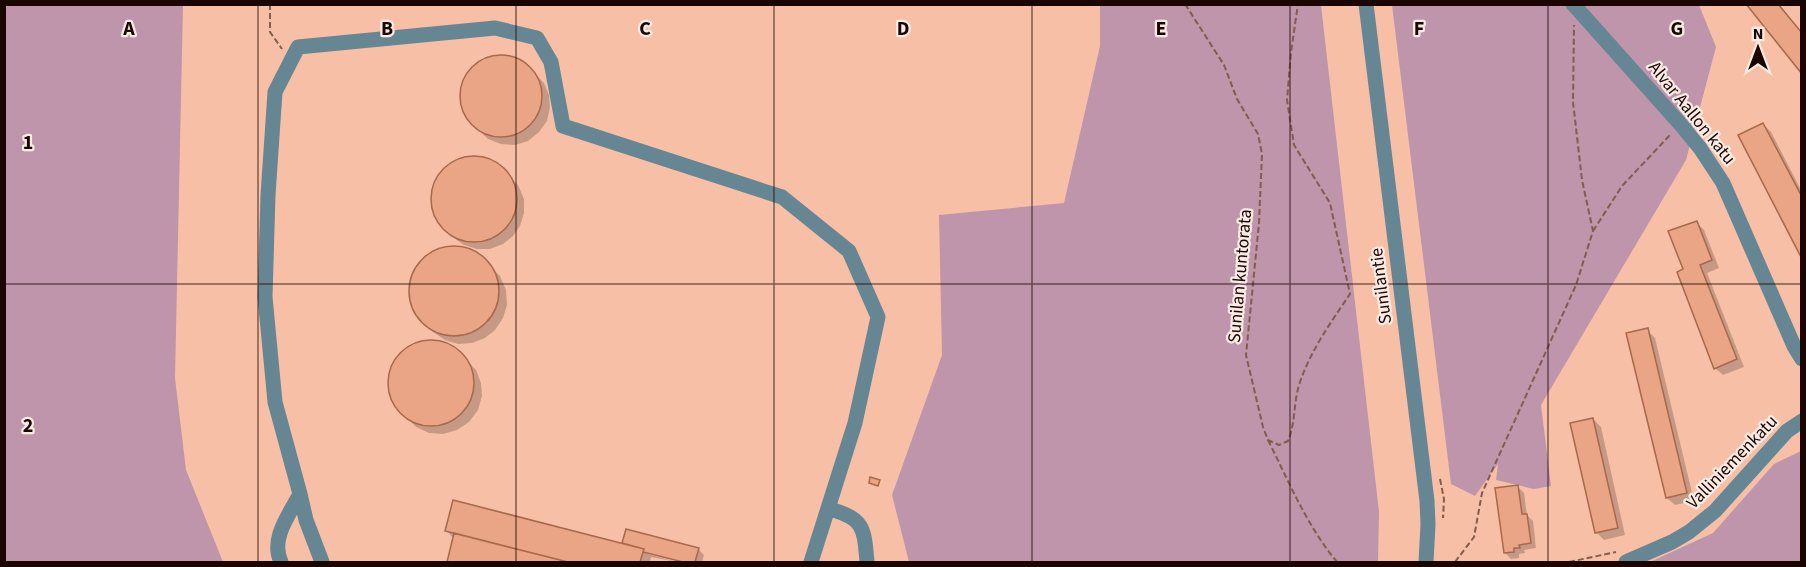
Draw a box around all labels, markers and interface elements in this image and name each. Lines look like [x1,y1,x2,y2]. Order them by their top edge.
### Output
text: A [122,15,135,43]
text: B [381,15,393,43]
text: C [639,15,651,43]
text: D [897,15,909,43]
text: E [1156,15,1166,43]
text: F [1414,15,1424,43]
text: G [1671,15,1683,43]
north arrow [1728,18,1788,78]
text: N [1753,23,1763,45]
street label: Alvar Aallon katu [1643,56,1741,170]
text: 1 [23,129,33,157]
street label: Sunilan kuntorata [1222,208,1258,344]
street label: Sunilantie [1364,246,1398,326]
street label: Valliniemenkatu [1681,409,1783,515]
text: 2 [23,412,33,440]

